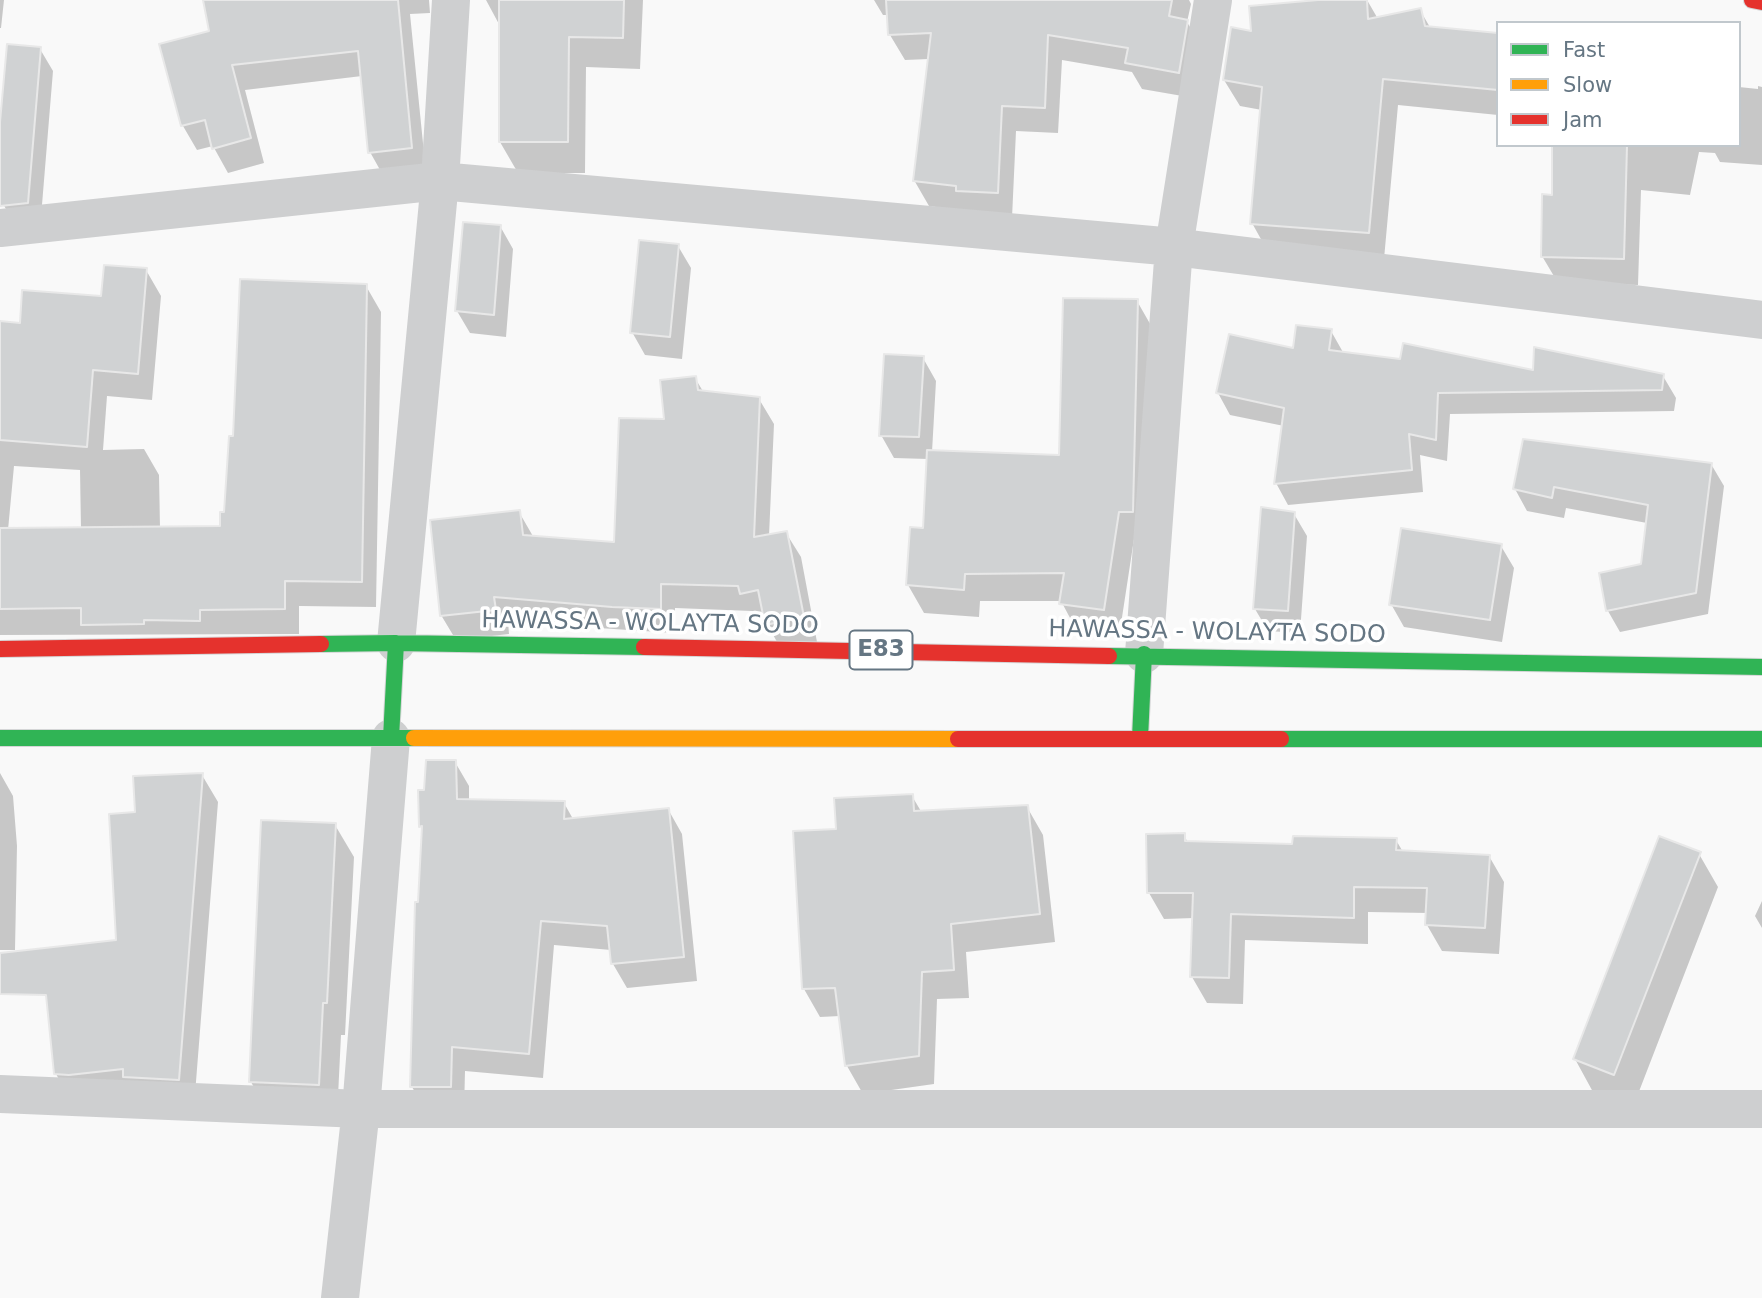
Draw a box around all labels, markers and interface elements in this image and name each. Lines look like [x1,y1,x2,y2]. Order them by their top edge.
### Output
legend [1496,21,1741,147]
text: Fast [1563,38,1605,62]
text: Slow [1563,73,1612,97]
text: Jam [1563,108,1603,132]
street label: HAWASSA - WOLAYTA SODO [481,607,819,641]
street label: HAWASSA - WOLAYTA SODO [1048,616,1386,650]
road number: E83 [850,630,912,670]

